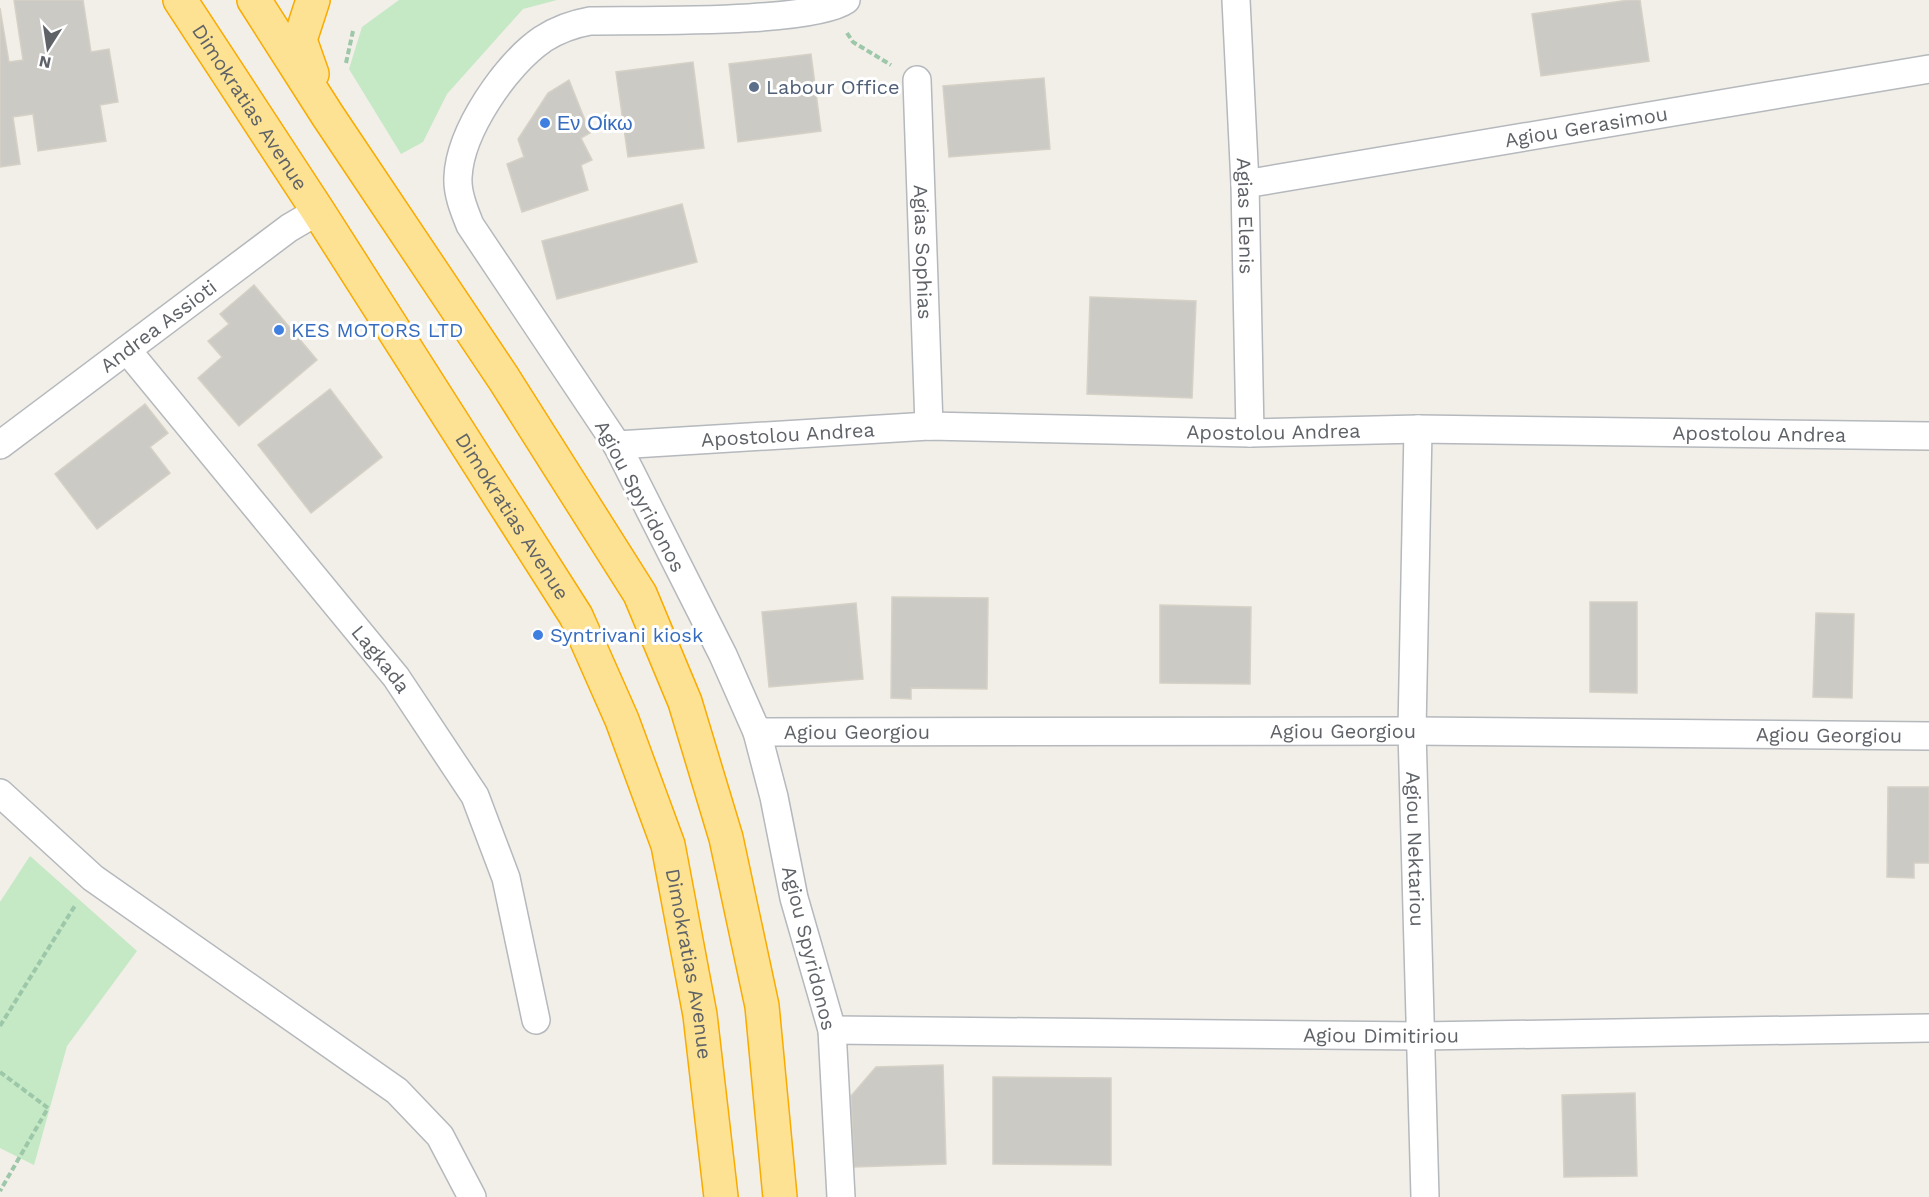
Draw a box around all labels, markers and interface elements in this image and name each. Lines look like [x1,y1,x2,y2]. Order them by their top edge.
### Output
north arrow [18,18,78,78]
street label: Dimokratias Avenue [187,20,313,195]
text: N [37,52,53,73]
place label: Labour Office [766,75,899,99]
marker: Labour Office [747,80,761,94]
street label: Agiou Gerasimou [1503,101,1669,152]
place label: Εν Οίκω [557,111,633,135]
marker: Εν Οίκω [538,116,552,130]
street label: Agias Elenis [1232,157,1259,274]
street label: Agias Sophias [909,184,937,320]
street label: Andrea Assioti [95,275,221,378]
place label: KES MOTORS LTD [291,318,464,342]
marker: KES MOTORS LTD [272,323,286,337]
street label: Agiou Spyridonos [590,416,690,576]
street label: Apostolou Andrea [700,417,875,452]
street label: Apostolou Andrea [1186,418,1361,445]
street label: Apostolou Andrea [1672,420,1846,447]
street label: Dimokratias Avenue [450,428,574,604]
street label: Lagkada [346,620,415,698]
place label: Syntrivani kiosk [550,623,703,647]
marker: Syntrivani kiosk [531,628,545,642]
street label: Agiou Georgiou [1270,719,1416,743]
street label: Agiou Georgiou [784,720,930,744]
street label: Agiou Georgiou [1756,722,1902,748]
street label: Agiou Nektariou [1401,771,1429,927]
street label: Agiou Spyridonos [777,863,841,1033]
street label: Dimokratias Avenue [661,866,717,1061]
street label: Agiou Dimitiriou [1303,1023,1459,1048]

